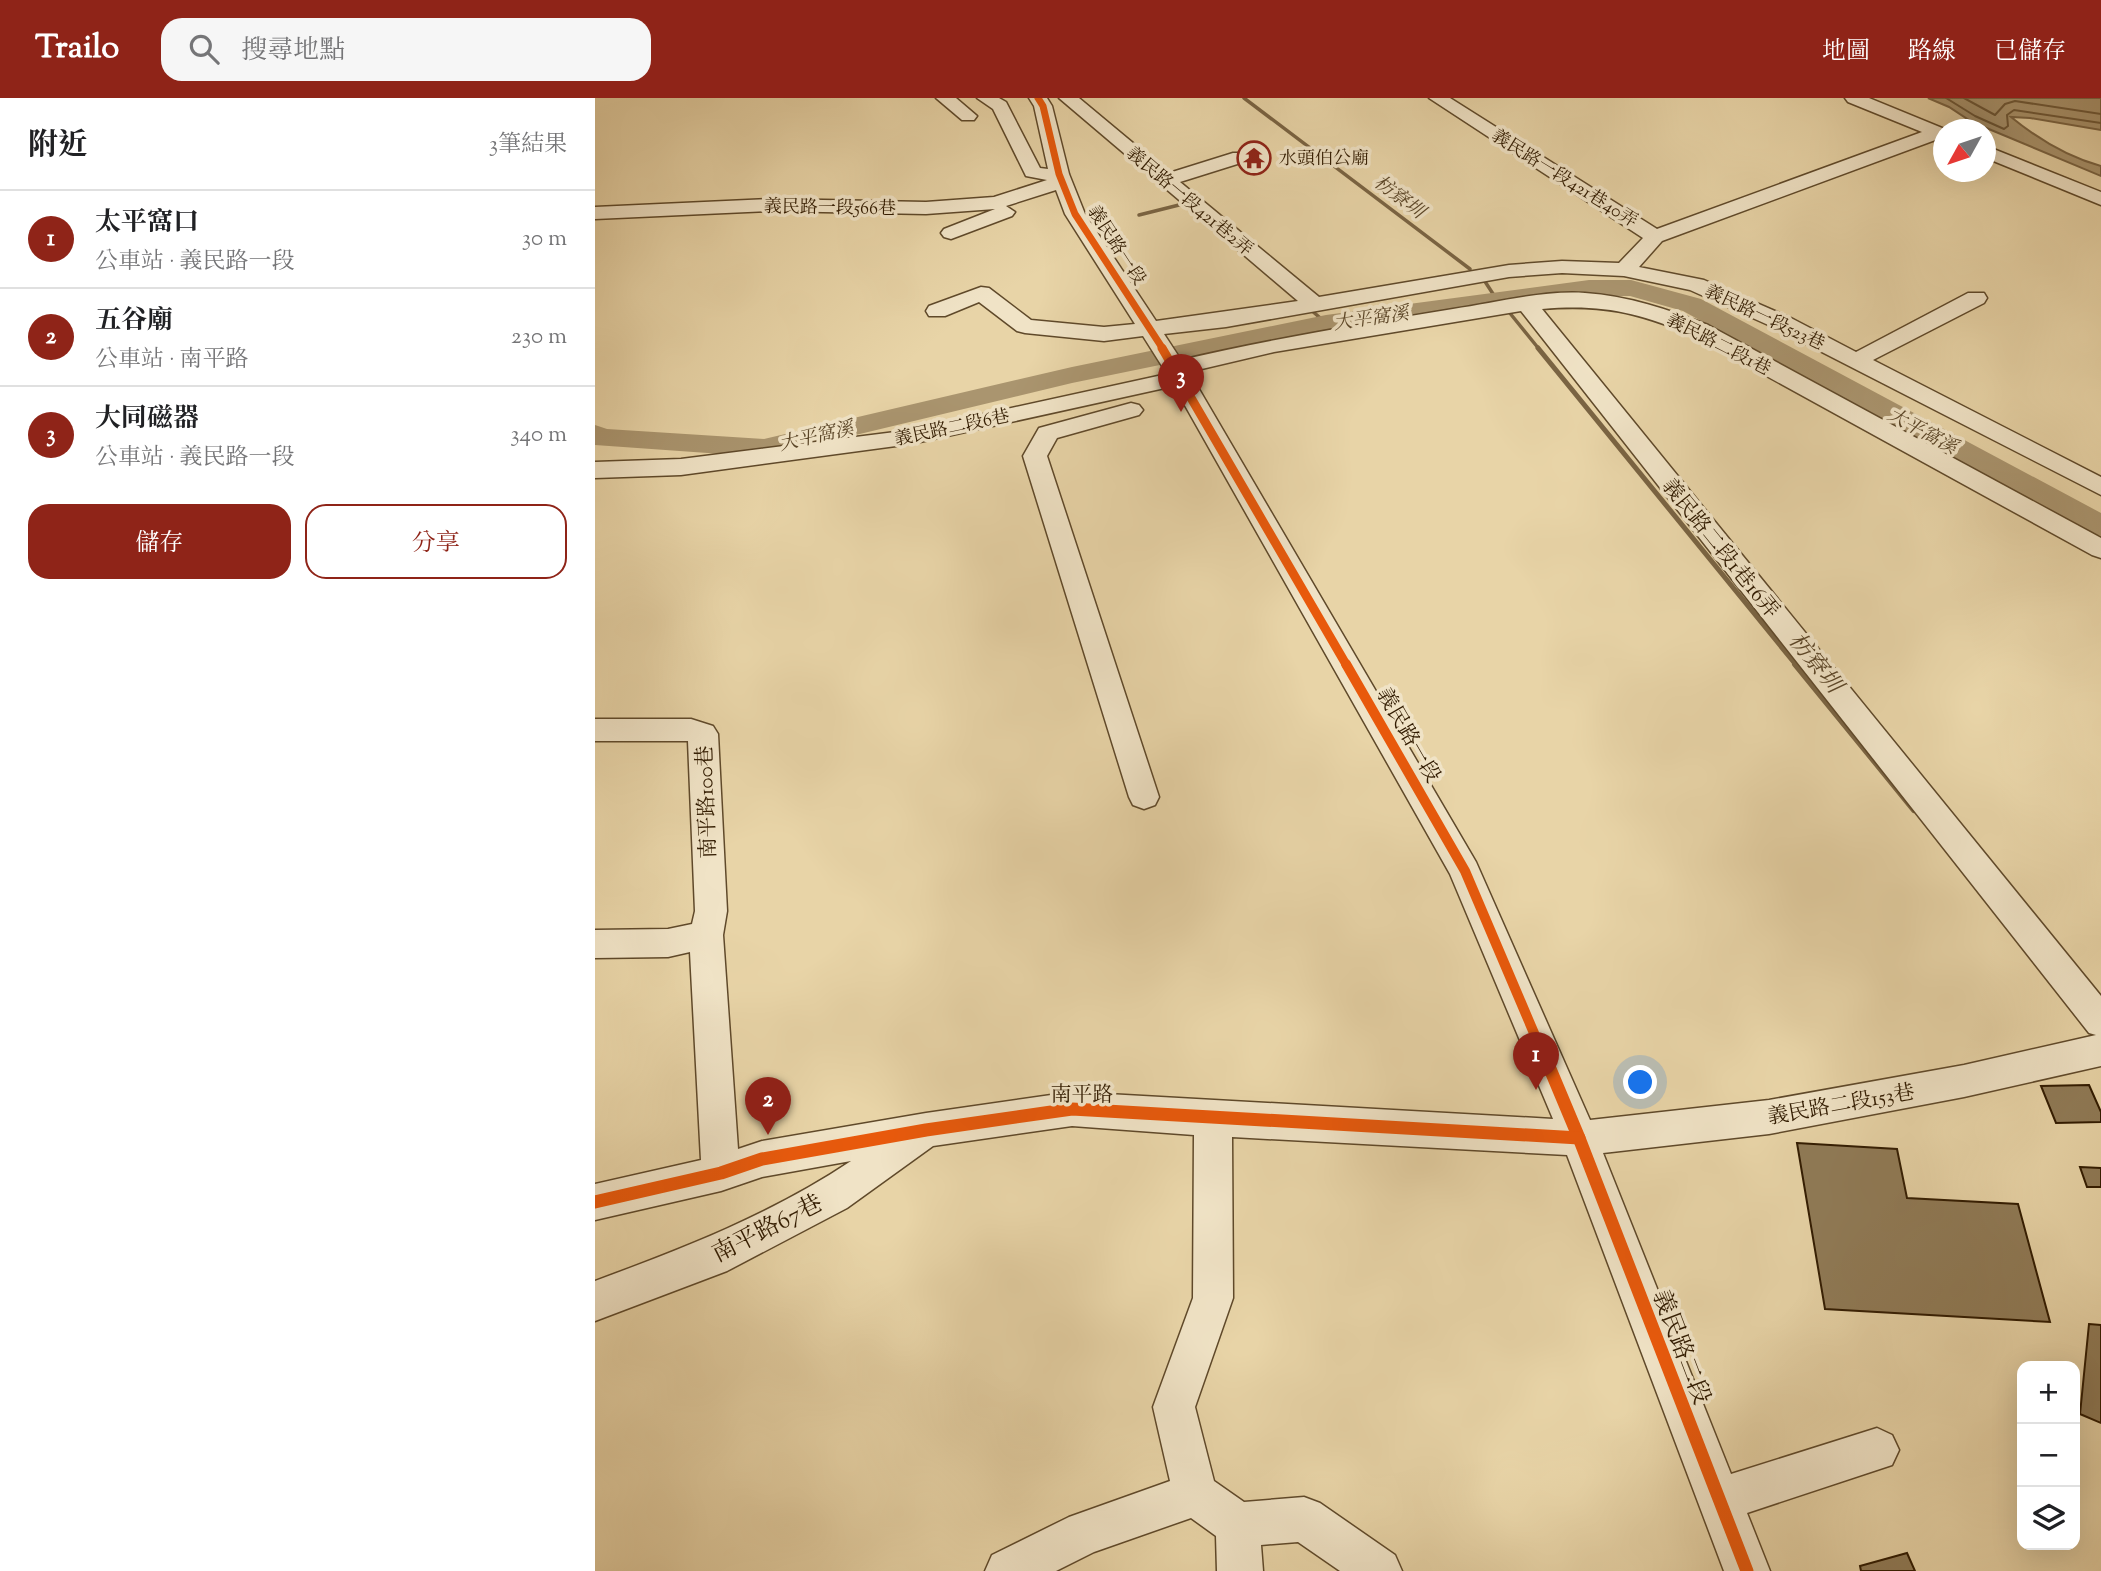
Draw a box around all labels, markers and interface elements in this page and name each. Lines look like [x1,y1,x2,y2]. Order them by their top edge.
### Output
search box [161,18,651,81]
text: Trailo [35,25,119,73]
icon: search [185,30,223,68]
text: 搜尋地點 [241,33,345,70]
text: 地圖 [1822,35,1870,69]
text: 路線 [1908,35,1956,69]
text: 已儲存 [1994,35,2066,69]
north arrow [1933,119,1996,182]
street label: 義民路一段421巷40弄 [1486,124,1642,235]
text: 附近 [28,125,88,168]
text: 3筆結果 [489,129,567,162]
temple icon: 水頭伯公廟 [1235,139,1273,177]
street label: 義民路一段421巷2弄 [1120,142,1258,263]
place label: 水頭伯公廟 [1279,147,1369,173]
water label: 枋寮圳 [1368,170,1432,228]
street label: 義民路一段566巷 [764,195,896,223]
street label: 義民路一段 [1080,201,1151,291]
text: 太平窩口 [95,205,199,242]
text: 1 [47,223,55,256]
text: 30 m [522,223,567,256]
text: 公車站 · 義民路一段 [95,246,295,279]
street label: 義民路一段523巷 [1700,280,1828,358]
water label: 大平窩溪 [1332,301,1413,338]
text: 五谷廟 [95,303,173,340]
street label: 義民路二段1巷 [1661,308,1775,383]
text: 2 [46,321,56,354]
text: 230 m [511,321,567,354]
text: 公車站 · 南平路 [95,344,249,377]
pin: 3 [1158,354,1204,412]
text: 大同磁器 [95,401,199,438]
water label: 大平窩溪 [1882,402,1963,463]
street label: 義民路二段6巷 [893,404,1012,454]
water label: 大平窩溪 [776,415,859,459]
text: 3 [46,419,56,452]
text: 340 m [510,419,567,452]
text: 公車站 · 義民路一段 [95,442,295,475]
street label: 義民路二段1巷16弄 [1654,473,1785,625]
button: 儲存 [28,504,291,579]
button: 分享 [305,504,567,579]
water label: 枋寮圳 [1780,626,1851,704]
street label: 義民路一段 [1368,683,1447,789]
street label: 南平路100巷 [691,745,725,859]
pin: 1 [1513,1032,1559,1090]
your location [1623,1065,1657,1099]
pin: 2 [745,1077,791,1135]
street label: 義民路二段153巷 [1765,1078,1917,1134]
street label: 南平路 [1051,1081,1114,1111]
street label: 南平路67巷 [707,1187,829,1272]
street label: 義民路二段 [1643,1286,1718,1410]
map controls [2017,1361,2080,1550]
button: + [2017,1361,2080,1424]
button: − [2017,1424,2080,1487]
button: layers [2017,1487,2080,1550]

